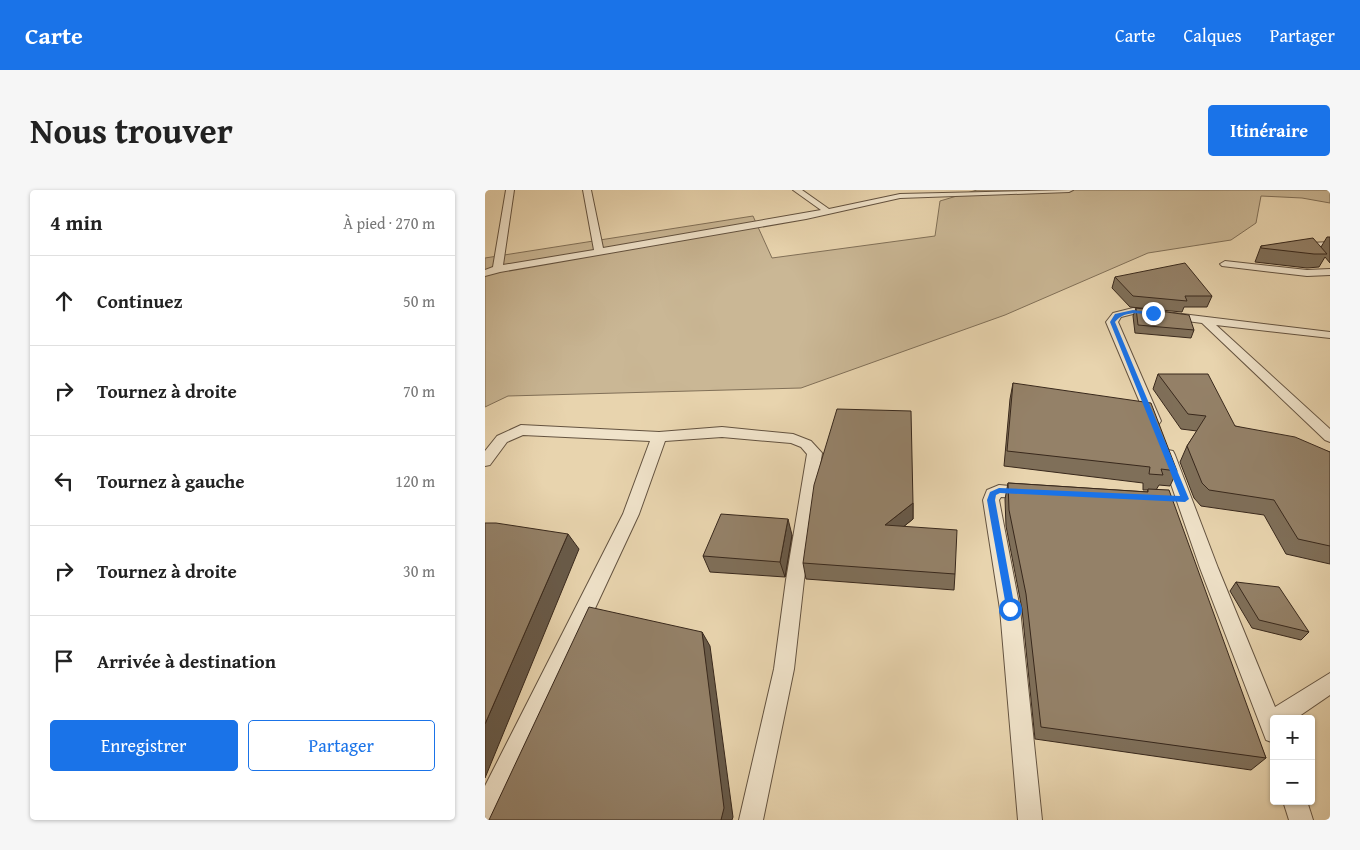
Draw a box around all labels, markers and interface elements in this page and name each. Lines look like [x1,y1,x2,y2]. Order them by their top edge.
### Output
text: Carte [25,18,83,53]
text: Carte [1115,22,1156,49]
text: Calques [1184,22,1242,49]
text: Partager [1270,22,1335,49]
text: Nous trouver [30,105,233,156]
button: Itinéraire [1208,105,1330,156]
text: 4 min [50,207,102,238]
text: À pied · 270 m [343,211,435,235]
icon: ahead [50,287,78,315]
text: Continuez [97,287,183,315]
text: 50 m [403,289,435,313]
route end [1142,302,1165,325]
icon: right [50,377,78,405]
text: Tournez à droite [97,377,237,405]
text: 70 m [403,379,435,403]
icon: left [50,467,78,495]
text: Tournez à gauche [97,467,245,495]
text: 120 m [395,469,435,493]
icon: right [50,557,78,585]
text: Tournez à droite [97,557,237,585]
text: 30 m [403,559,435,583]
route start [999,598,1022,621]
icon: arrive [50,647,78,675]
text: Arrivée à destination [97,647,276,675]
map controls [1270,715,1315,805]
button: + [1270,715,1315,760]
button: Enregistrer [50,720,238,771]
button: Partager [248,720,435,771]
button: − [1270,760,1315,805]

